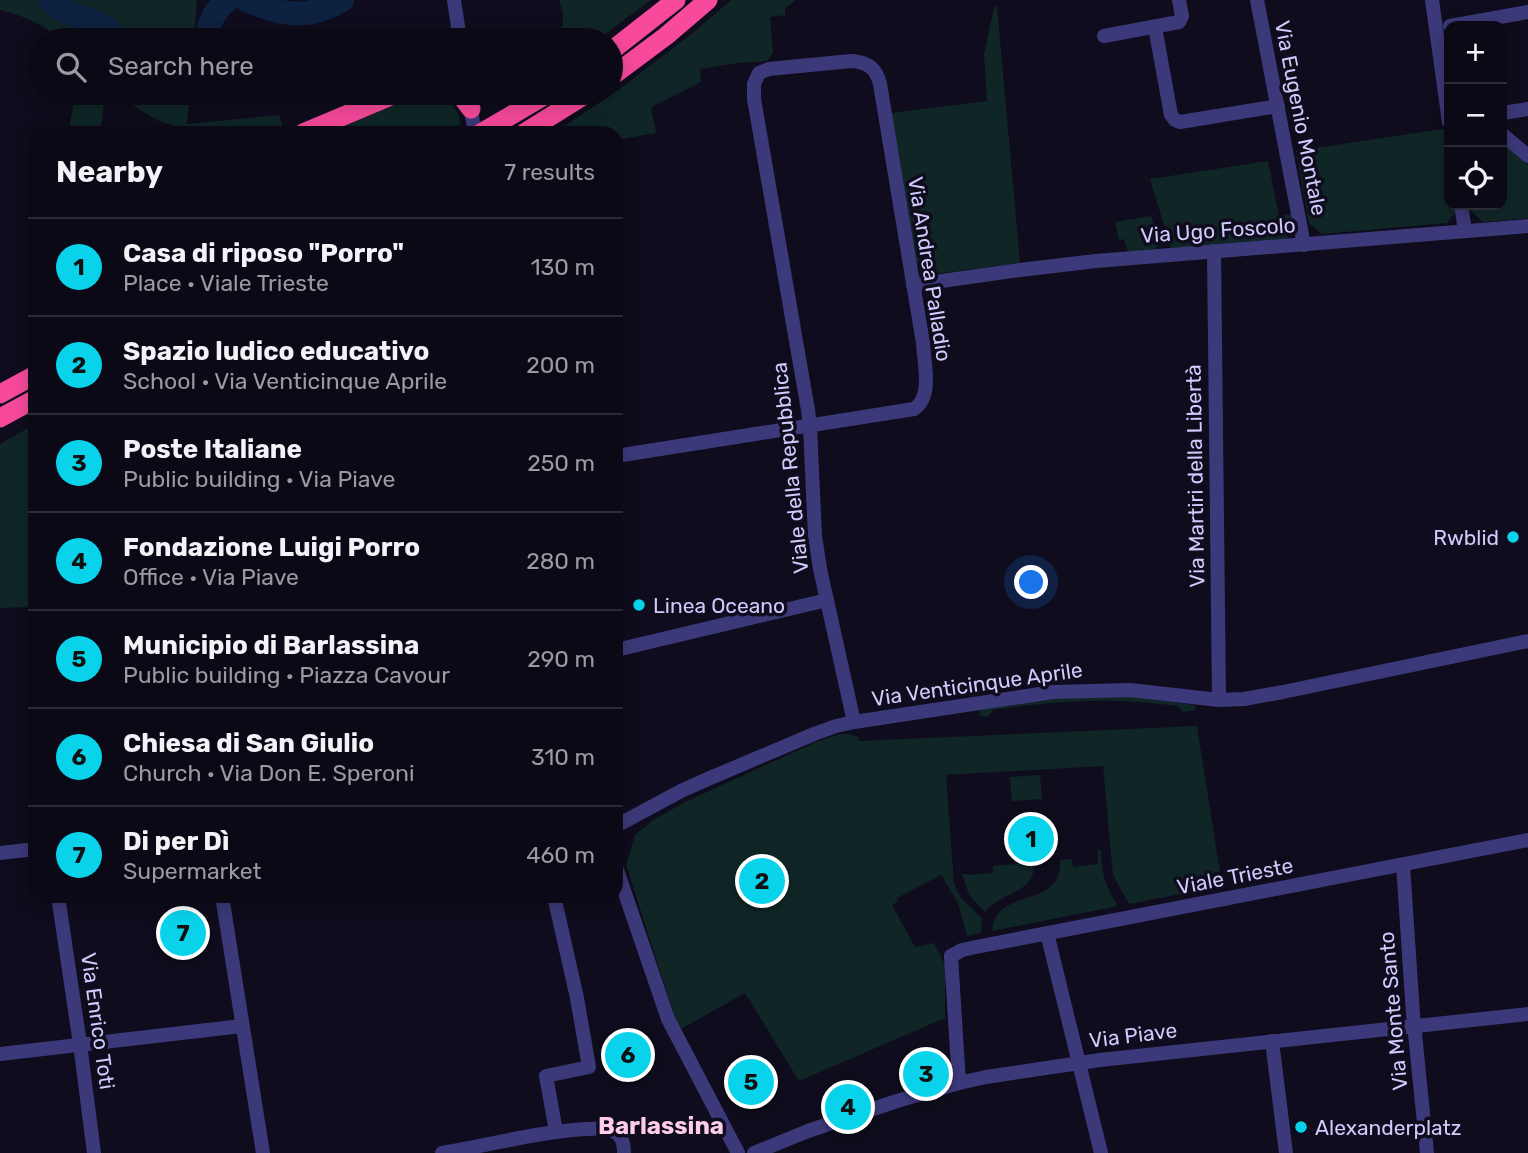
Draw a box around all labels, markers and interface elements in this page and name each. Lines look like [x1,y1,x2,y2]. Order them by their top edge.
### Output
street label: Via Eugenio Montale [1270,18,1332,218]
map controls [1444,21,1507,210]
button: + [1444,21,1507,84]
search box [28,28,623,105]
icon: search [52,48,90,86]
text: Search here [108,51,254,82]
button: − [1444,84,1507,147]
button: locate [1444,147,1507,210]
text: Nearby [56,154,163,190]
text: 7 results [504,158,595,186]
street label: Via Andrea Palladio [903,175,957,363]
street label: Via Ugo Foscolo [1140,212,1296,248]
text: Casa di riposo "Porro" [123,238,404,269]
text: 1 [73,253,85,281]
text: 130 m [531,253,595,281]
text: Place · Viale Trieste [123,269,329,297]
text: Spazio ludico educativo [123,336,429,367]
text: 2 [72,351,86,379]
text: 200 m [526,351,595,379]
street label: Viale della Repubblica [766,361,814,575]
street label: Via Martiri della Libertà [1181,364,1209,588]
text: School · Via Venticinque Aprile [123,367,447,395]
text: Poste Italiane [123,434,302,465]
text: 3 [71,449,87,477]
text: 250 m [527,449,595,477]
text: Public building · Via Piave [123,465,396,493]
place label: Rwblid [1433,525,1499,550]
marker: Rwblid [1505,529,1521,545]
text: Fondazione Luigi Porro [123,532,420,563]
text: 4 [71,547,87,575]
text: 280 m [526,547,595,575]
text: Office · Via Piave [123,563,299,591]
your location [1014,565,1048,599]
place label: Linea Oceano [653,593,785,618]
marker: Linea Oceano [631,597,647,613]
text: Municipio di Barlassina [123,630,419,661]
text: 5 [72,645,86,673]
text: 290 m [527,645,595,673]
street label: Via Venticinque Aprile [870,657,1084,711]
text: Public building · Piazza Cavour [123,661,450,689]
text: Chiesa di San Giulio [123,728,374,759]
text: 6 [72,743,86,771]
text: 310 m [531,743,595,771]
text: Church · Via Don E. Speroni [123,759,415,787]
pin: 1 [1008,813,1054,865]
text: Di per Dì [123,826,229,857]
text: 7 [72,841,86,869]
text: 460 m [526,841,595,869]
street label: Viale Trieste [1175,852,1295,900]
pin: 2 [739,855,785,907]
text: Supermarket [123,857,261,885]
pin: 7 [160,907,206,959]
street label: Via Monte Santo [1374,931,1412,1091]
street label: Via Enrico Toti [76,951,120,1091]
street label: Via Piave [1088,1017,1178,1053]
pin: 6 [605,1029,651,1081]
pin: 3 [903,1048,949,1100]
pin: 5 [728,1056,774,1108]
pin: 4 [825,1081,871,1133]
district label: Barlassina [598,1112,724,1140]
place label: Alexanderplatz [1315,1115,1461,1140]
marker: Alexanderplatz [1293,1119,1309,1135]

